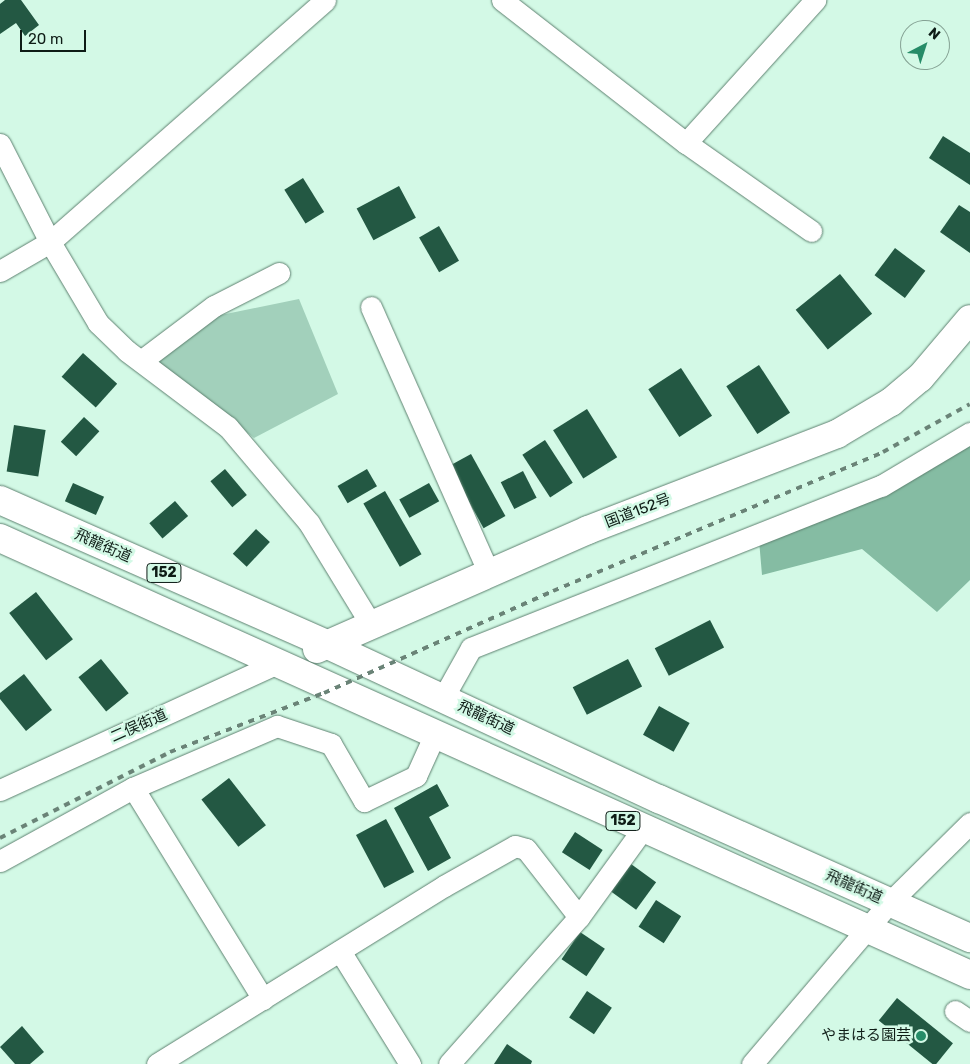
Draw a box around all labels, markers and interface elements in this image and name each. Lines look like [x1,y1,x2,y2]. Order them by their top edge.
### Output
scale bar [22,20,89,52]
north arrow [900,20,950,70]
text: N [925,24,944,44]
text: 20 m [28,30,63,48]
street label: 国道152号 [603,490,673,532]
street label: 飛龍街道 [72,526,134,566]
road number: 152 [145,562,183,584]
street label: 飛龍街道 [455,697,517,739]
street label: 二俣街道 [108,706,170,746]
road number: 152 [604,809,642,832]
street label: 飛龍街道 [823,867,885,907]
place label: やまはる園芸 [821,1027,911,1045]
marker: やまはる園芸 [915,1030,927,1042]

